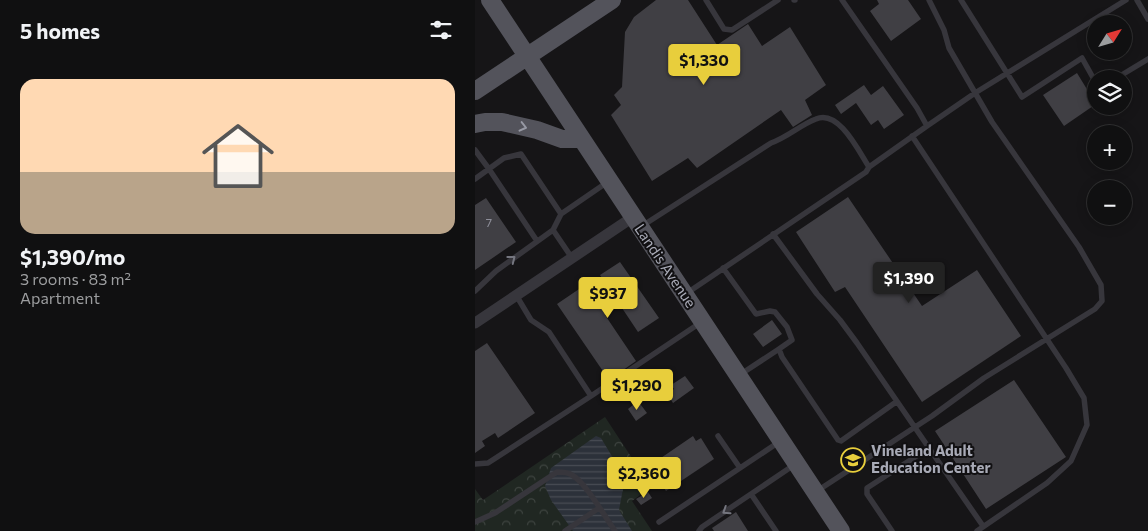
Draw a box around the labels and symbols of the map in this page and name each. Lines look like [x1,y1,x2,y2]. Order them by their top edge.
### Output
north arrow [1087,15,1133,60]
pin: $1,330 [663,44,745,86]
one-way arrow [518,121,527,132]
house number: 7 [486,215,492,229]
street label: Landis Avenue [631,220,701,311]
one-way arrow [506,256,516,265]
pin: $1,390 [868,262,950,304]
pin: $937 [578,276,638,319]
pin: $1,290 [596,368,678,411]
place label: Vineland Adult Education Center [871,441,991,476]
school or university icon: Vineland Adult Education Center [840,447,866,473]
pin: $2,360 [603,456,685,499]
one-way arrow [723,504,732,514]

